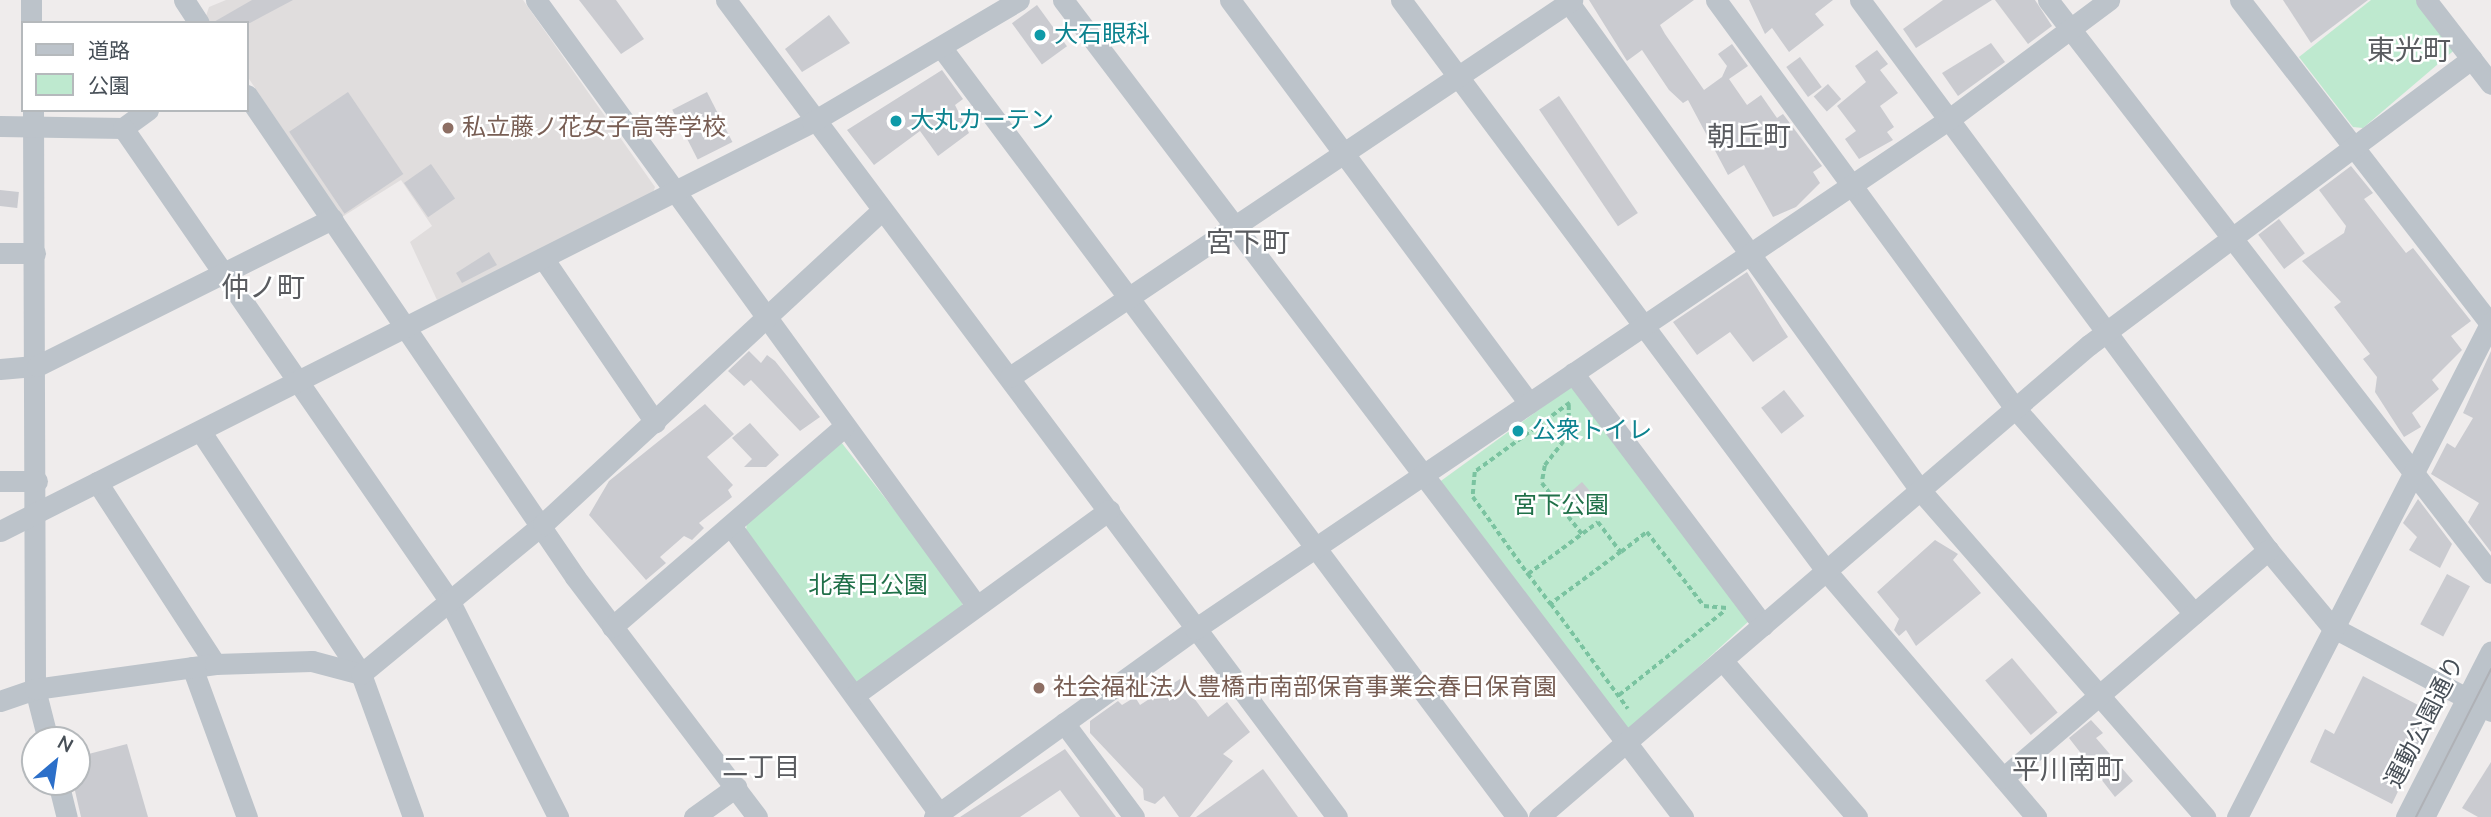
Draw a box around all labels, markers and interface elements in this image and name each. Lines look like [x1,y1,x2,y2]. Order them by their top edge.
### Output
legend [21,21,248,112]
place label: 大石眼科 [1054,21,1150,49]
marker: 大石眼科 [1032,27,1048,43]
district label: 東光町 [2367,34,2451,68]
text: 道路 [88,37,130,65]
text: 公園 [88,72,130,100]
place label: 大丸カーテン [910,107,1054,135]
marker: 大丸カーテン [888,113,904,129]
place label: 私立藤ノ花女子高等学校 [462,114,726,142]
marker: 私立藤ノ花女子高等学校 [440,120,456,136]
district label: 朝丘町 [1707,120,1791,154]
district label: 宮下町 [1206,226,1290,260]
district label: 仲ノ町 [221,271,305,305]
place label: 公衆トイレ [1532,417,1652,445]
marker: 公衆トイレ [1510,423,1526,439]
park label: 宮下公園 [1513,492,1609,520]
park label: 北春日公園 [808,572,928,600]
street label: 運動公園通り [2379,651,2471,793]
place label: 社会福祉法人豊橋市南部保育事業会春日保育園 [1053,674,1557,702]
marker: 社会福祉法人豊橋市南部保育事業会春日保育園 [1031,680,1047,696]
north arrow [21,726,91,796]
text: N [53,730,78,759]
district label: 二丁目 [722,752,800,784]
district label: 平川南町 [2012,753,2124,787]

